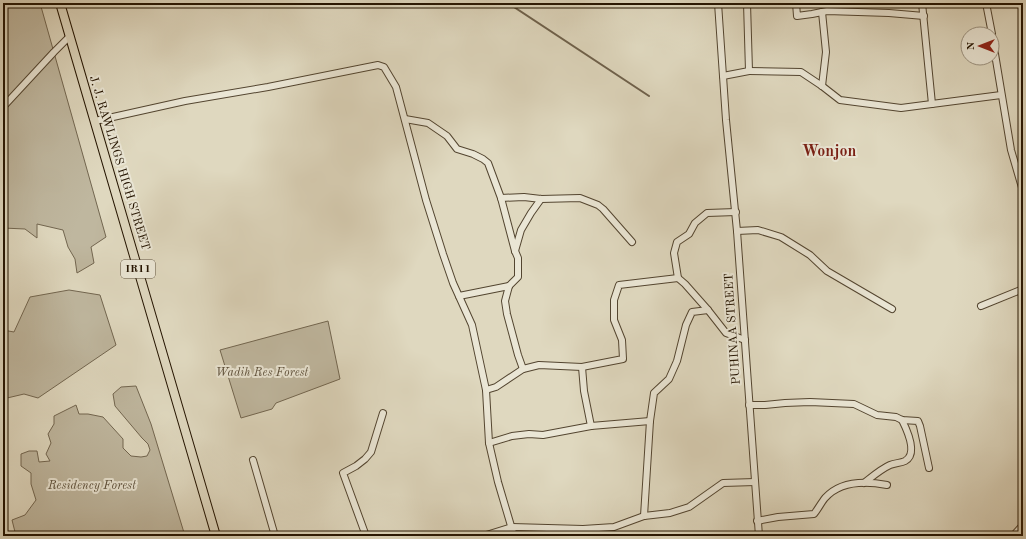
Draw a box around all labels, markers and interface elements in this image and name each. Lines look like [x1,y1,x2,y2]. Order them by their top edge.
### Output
north arrow [960,26,1000,66]
text: N [966,41,977,50]
street label: J. J. RAWLINGS HIGH STREET [87,74,151,252]
district label: Wonjon [802,144,856,160]
road number: IR11 [121,260,155,278]
street label: PUHINAA STREET [723,273,743,385]
park label: Wadih Res Forest [216,367,309,379]
park label: Residency Forest [47,480,136,492]

